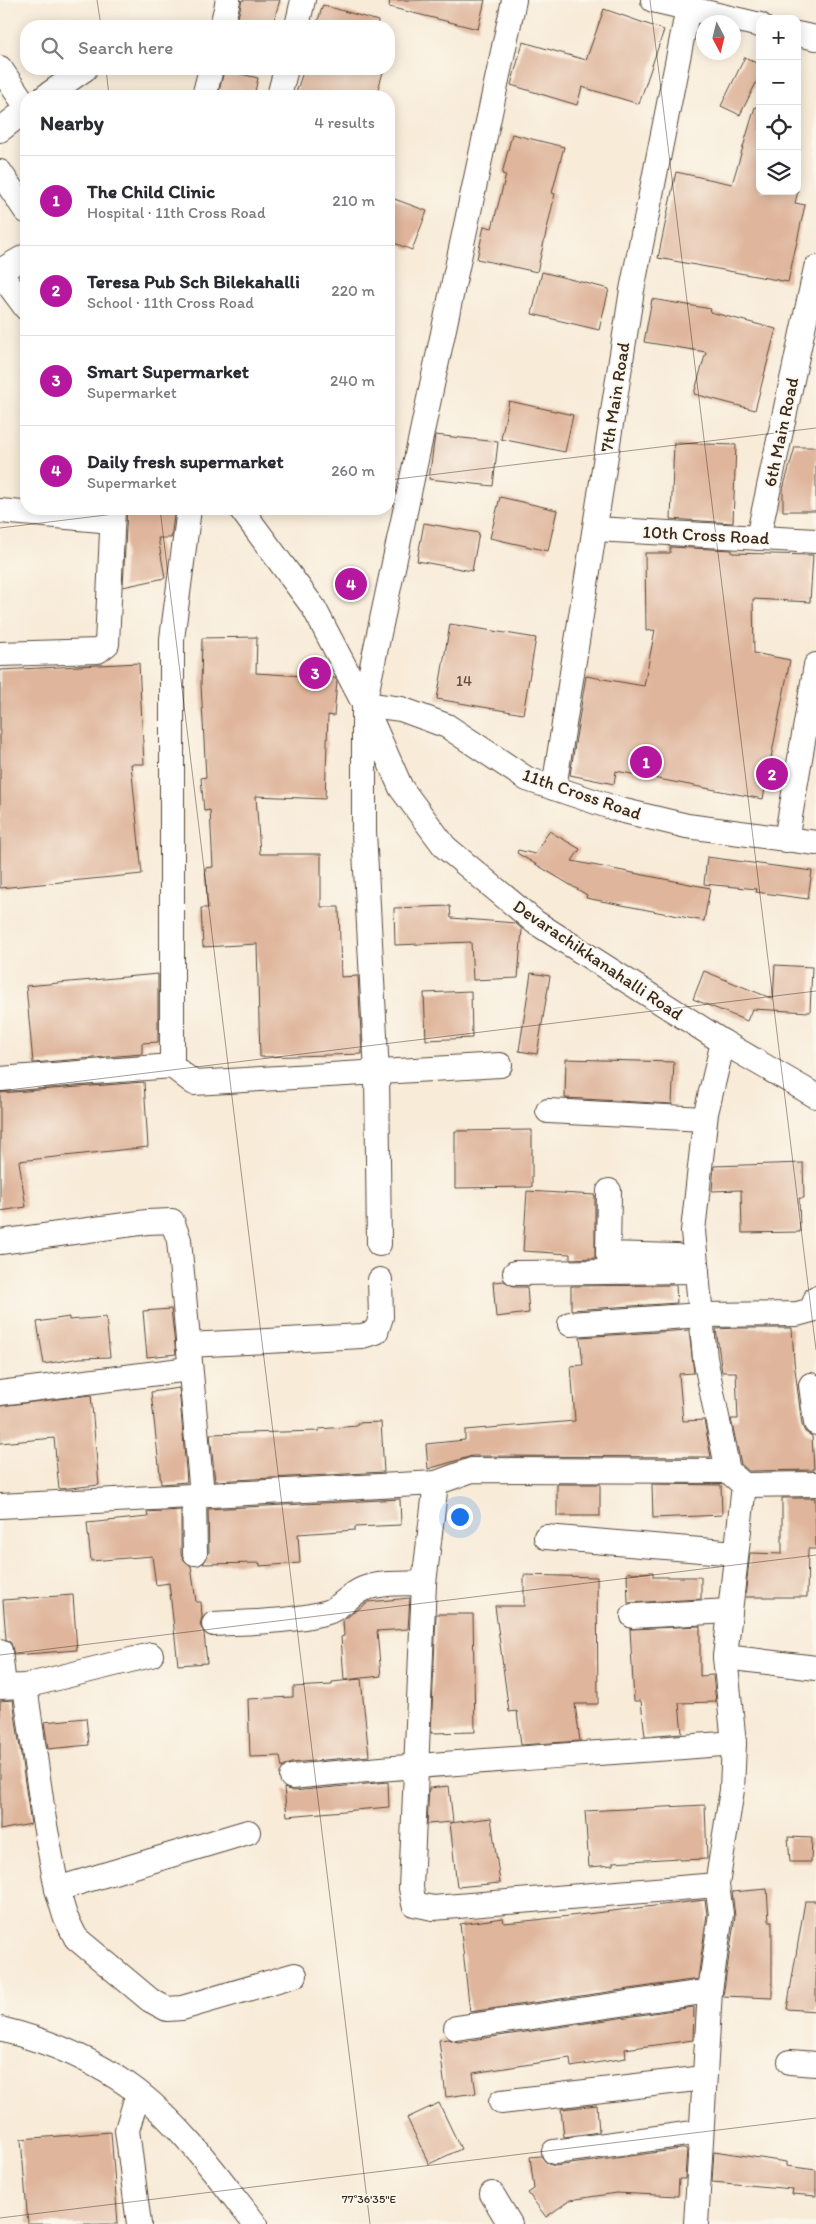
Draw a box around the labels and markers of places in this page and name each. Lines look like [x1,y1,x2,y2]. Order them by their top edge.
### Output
pin: 4 [335,565,367,603]
pin: 3 [299,654,331,692]
pin: 1 [630,743,662,781]
pin: 2 [756,755,788,793]

